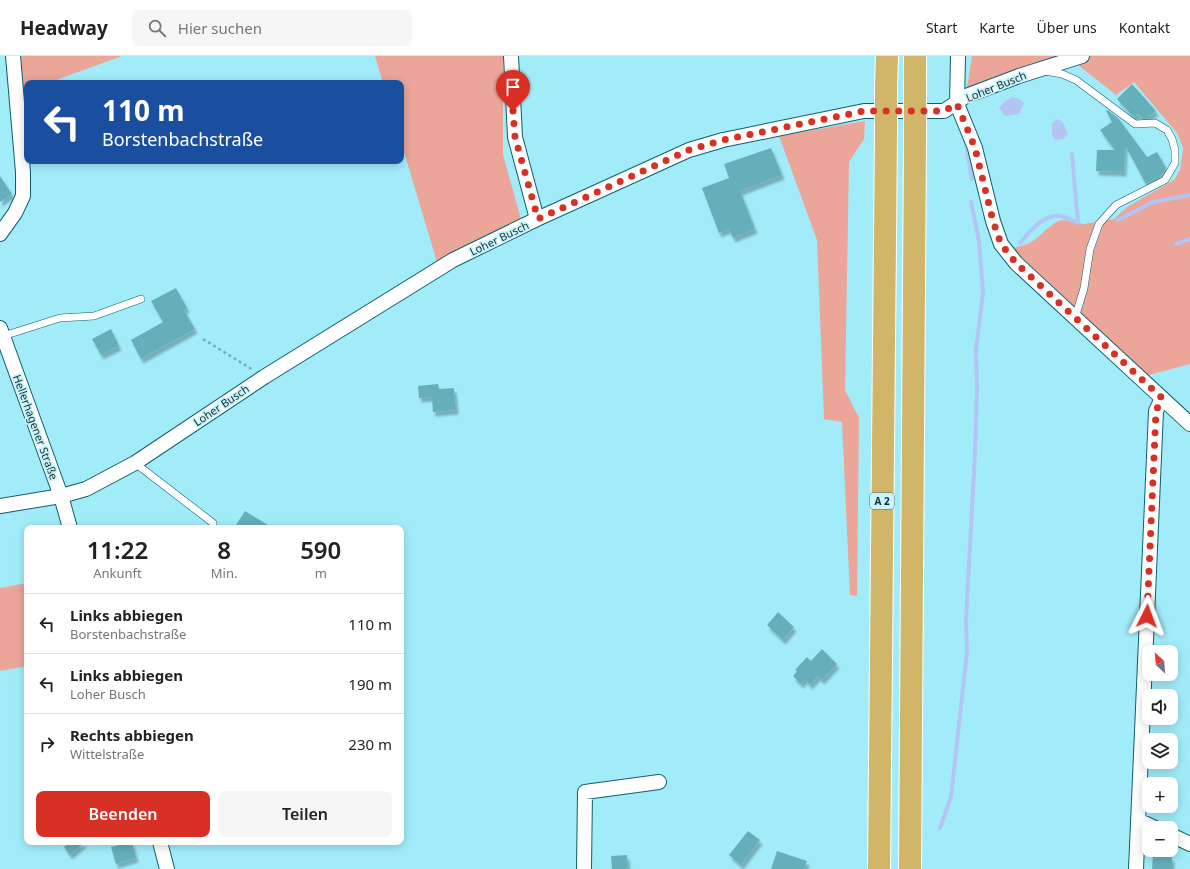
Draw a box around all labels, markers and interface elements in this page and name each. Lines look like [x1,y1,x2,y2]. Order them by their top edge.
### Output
search box [132,10,412,46]
text: Headway [20,15,108,41]
icon: search [146,17,168,39]
text: Hier suchen [178,18,262,38]
text: Start [926,18,957,37]
text: Karte [979,18,1015,37]
text: Über uns [1037,18,1097,37]
text: Kontakt [1119,18,1170,37]
street label: Loher Busch [963,67,1029,105]
pin [496,70,530,111]
icon: arrive [502,76,524,98]
text: 110 m [102,91,185,129]
icon: left [36,96,88,148]
text: Borstenbachstraße [102,127,263,151]
street label: Loher Busch [467,217,531,259]
street label: Hellerhagener Straße [10,372,62,482]
street label: Loher Busch [190,381,252,429]
road number: A 2 [870,493,894,509]
text: 11:22 [87,533,148,566]
text: 8 [217,533,231,566]
text: 590 [300,533,341,566]
text: Ankunft [93,564,142,582]
text: Min. [211,564,238,582]
text: m [315,564,327,582]
position arrow [1126,595,1168,637]
text: Links abbiegen [70,605,183,625]
icon: left [36,613,58,635]
text: 110 m [348,614,392,634]
text: Borstenbachstraße [70,625,186,643]
north arrow [1142,645,1178,681]
map controls [1142,645,1178,857]
text: Links abbiegen [70,665,183,685]
icon: left [36,673,58,695]
text: 190 m [348,674,392,694]
text: Loher Busch [70,685,146,703]
button: sound [1142,689,1178,725]
text: Rechts abbiegen [70,725,194,745]
icon: right [36,733,58,755]
button: layers [1142,733,1178,769]
text: 230 m [348,734,392,754]
text: Wittelstraße [70,745,144,763]
button: + [1142,777,1178,813]
button: Beenden [36,791,210,837]
button: Teilen [218,791,392,837]
button: − [1142,821,1178,857]

